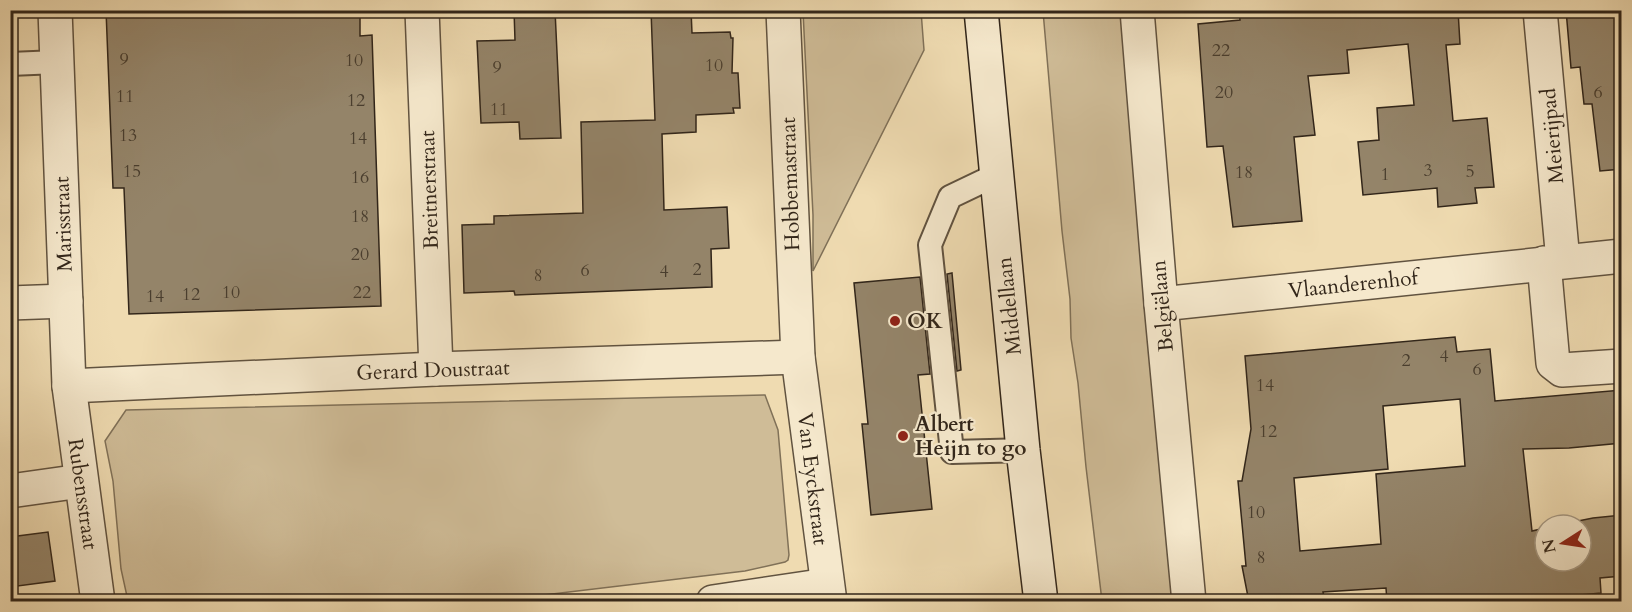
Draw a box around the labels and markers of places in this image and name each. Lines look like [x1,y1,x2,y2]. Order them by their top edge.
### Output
place label: OK [907,307,943,336]
marker: OK [888,314,902,328]
place label: Albert Heijn to go [915,410,1027,463]
marker: Albert Heijn to go [896,429,910,443]

